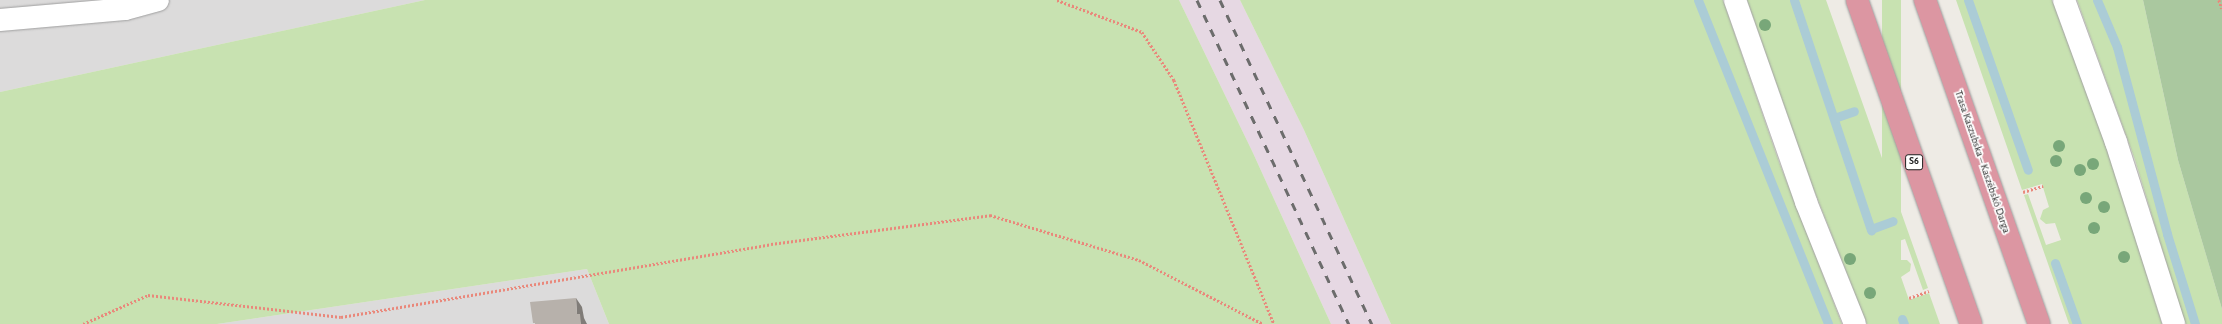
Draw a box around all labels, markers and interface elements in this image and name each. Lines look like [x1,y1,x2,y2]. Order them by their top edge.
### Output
street label: Trasa Kaszubska – Kaszëbskô Darga [1951,89,2013,235]
road number: S6 [1905,154,1923,170]

